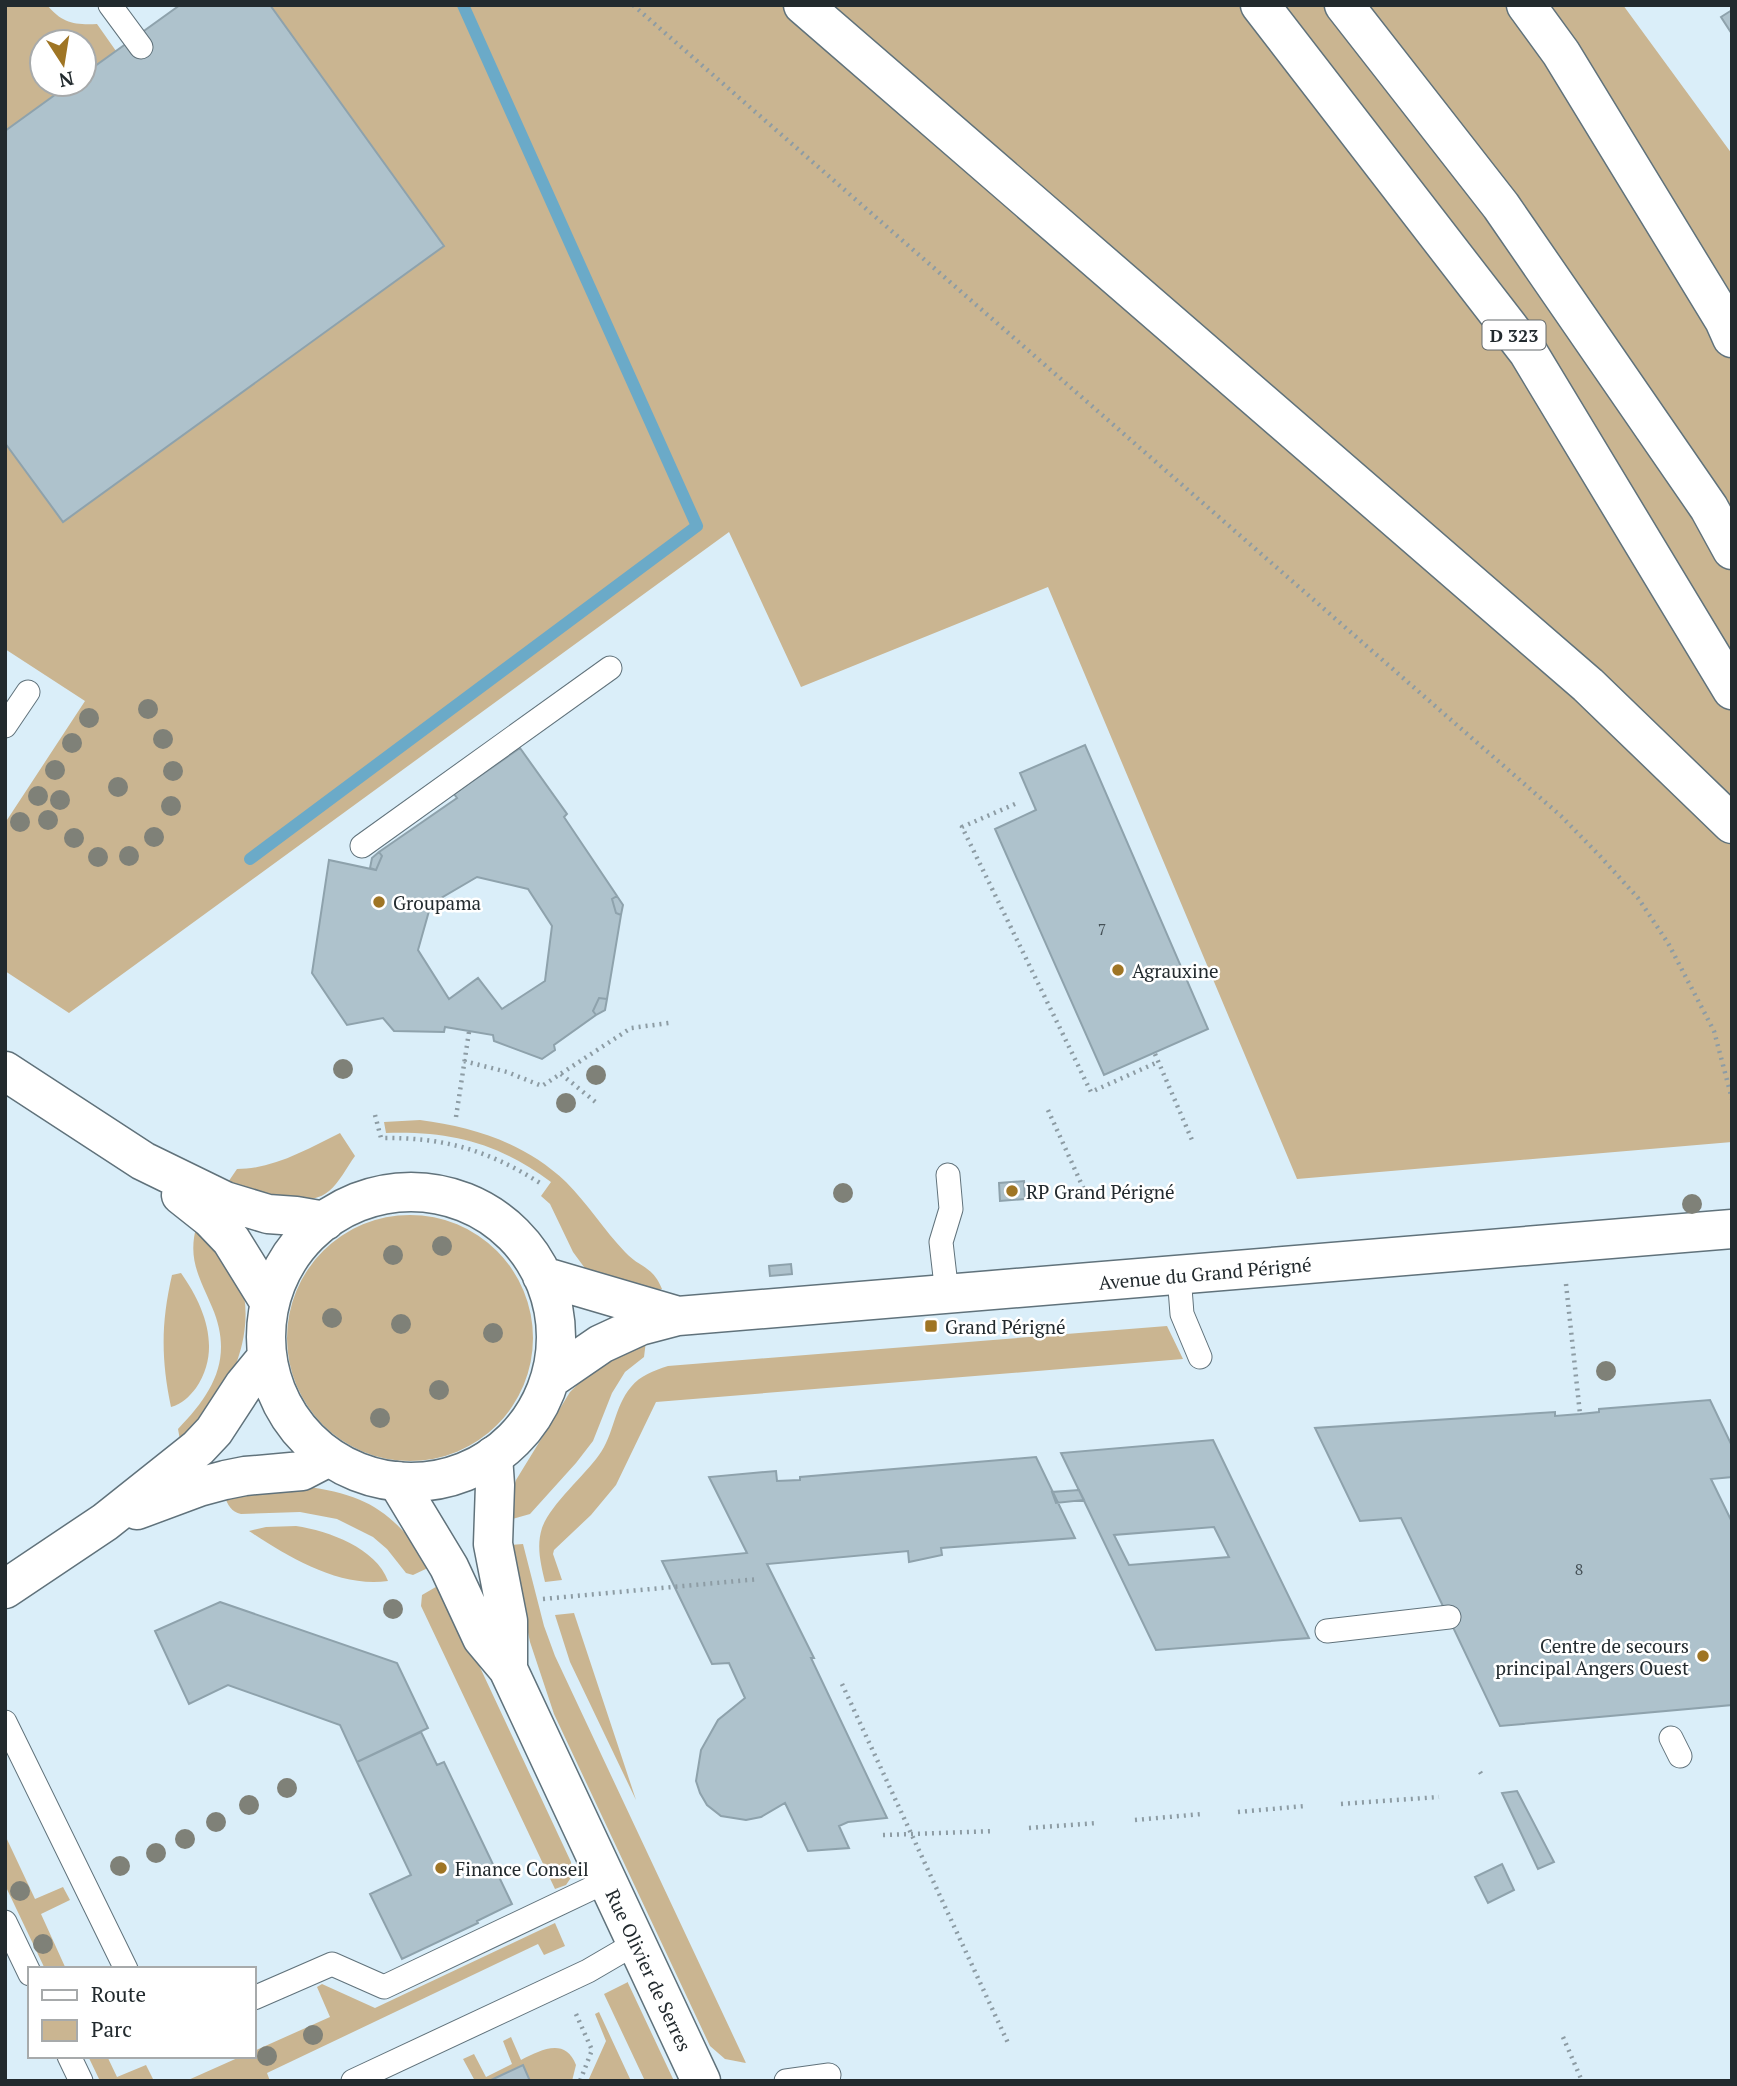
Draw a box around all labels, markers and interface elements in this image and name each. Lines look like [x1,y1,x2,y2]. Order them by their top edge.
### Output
north arrow [28,28,98,98]
text: N [56,66,76,94]
road number: D 323 [1482,320,1546,349]
place label: Groupama [393,890,482,915]
marker: Groupama [371,894,387,910]
house number: 7 [1098,918,1106,940]
place label: Agrauxine [1132,958,1219,983]
marker: Agrauxine [1110,962,1126,978]
place label: RP Grand Périgné [1026,1179,1175,1204]
marker: RP Grand Périgné [1004,1183,1020,1199]
street label: Avenue du Grand Périgné [1098,1251,1312,1295]
place label: Grand Périgné [945,1314,1066,1339]
marker: Grand Périgné [923,1318,939,1334]
house number: 8 [1575,1558,1583,1580]
place label: Centre de secours principal Angers Ouest [1495,1633,1689,1680]
marker: Centre de secours principal Angers Ouest [1695,1648,1711,1664]
place label: Finance Conseil [455,1856,589,1881]
marker: Finance Conseil [433,1860,449,1876]
street label: Rue Olivier de Serres [600,1885,698,2055]
legend [28,1967,256,2058]
text: Route [91,1980,146,2008]
text: Parc [91,2015,132,2043]

